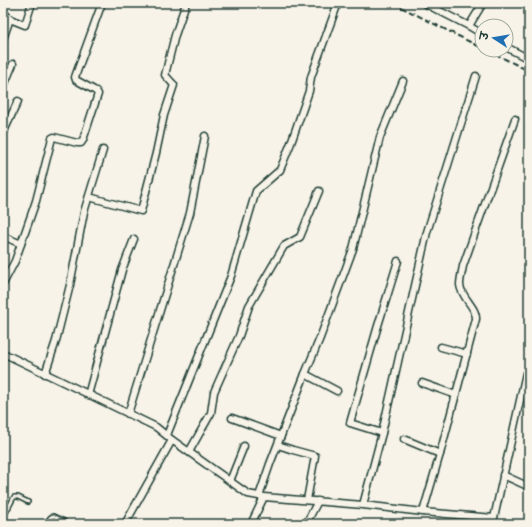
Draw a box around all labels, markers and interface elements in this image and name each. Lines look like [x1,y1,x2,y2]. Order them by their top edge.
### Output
north arrow [474,18,514,58]
text: उ [476,29,494,42]

